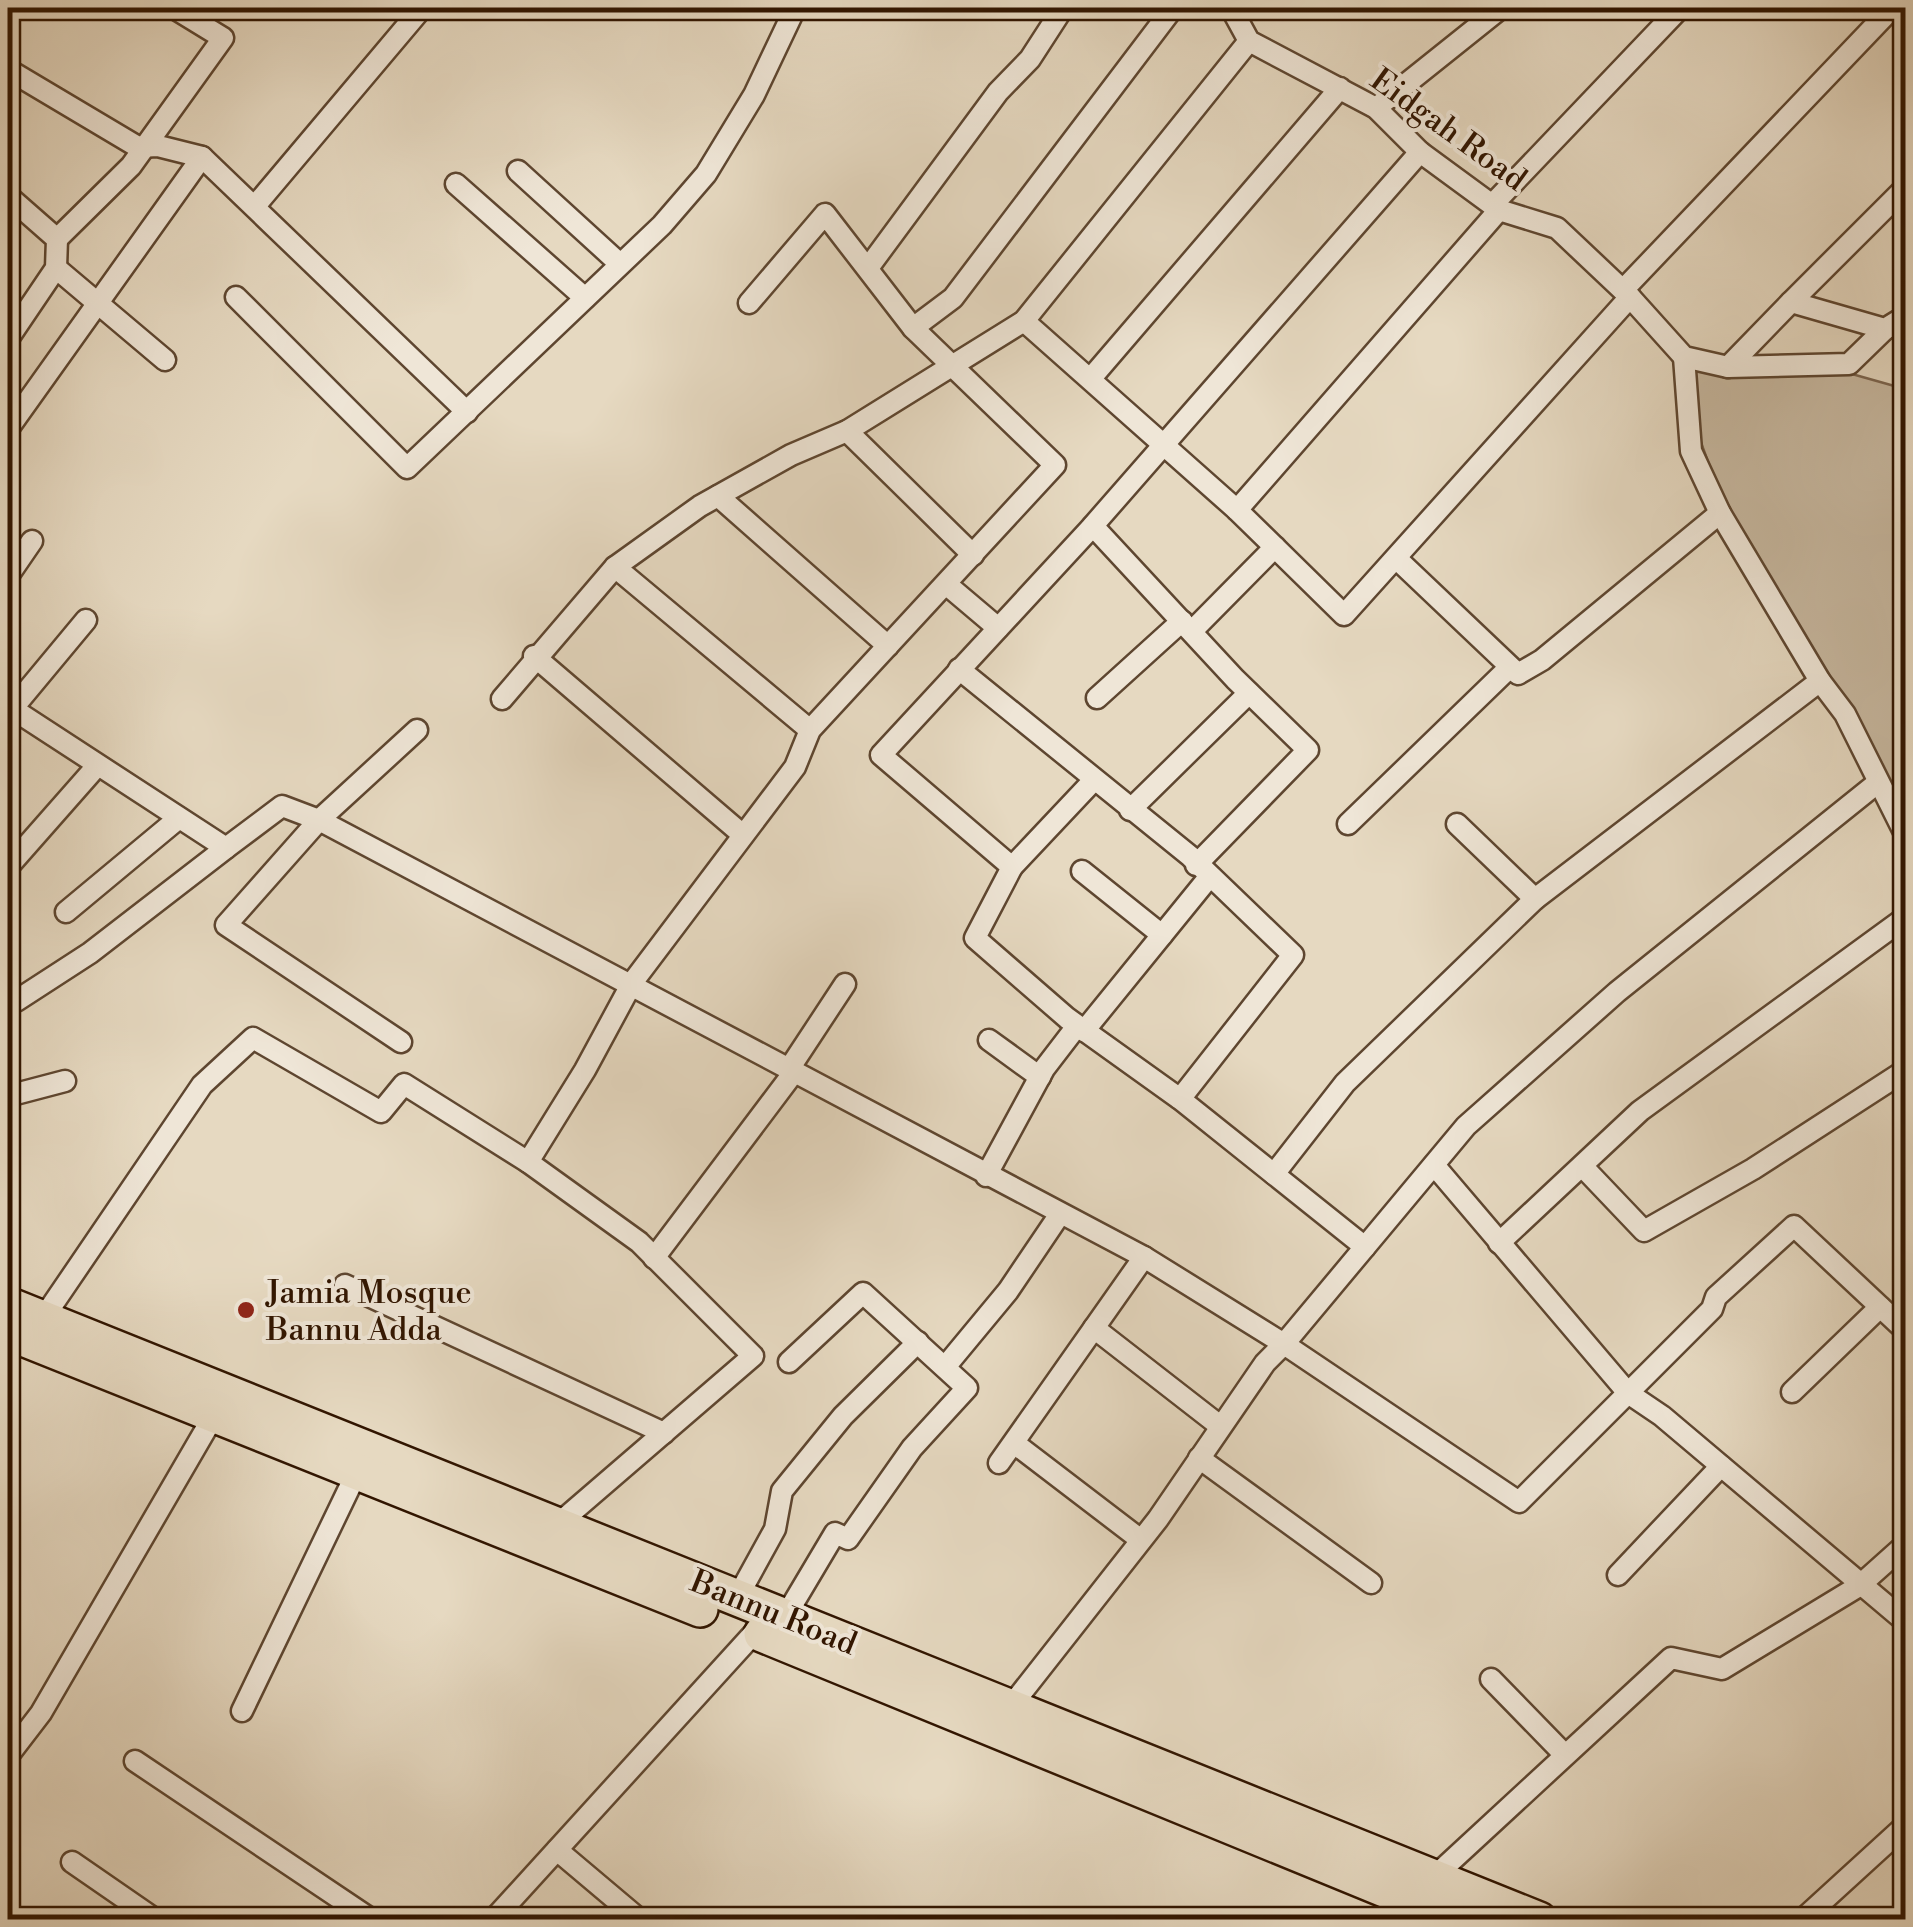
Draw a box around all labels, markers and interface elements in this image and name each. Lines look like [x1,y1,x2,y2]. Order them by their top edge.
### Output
street label: Eidgah Road [1362,60,1534,200]
place label: Jamia Mosque Bannu Adda [265,1273,472,1350]
marker: Jamia Mosque Bannu Adda [235,1299,257,1321]
street label: Bannu Road [684,1561,863,1664]

